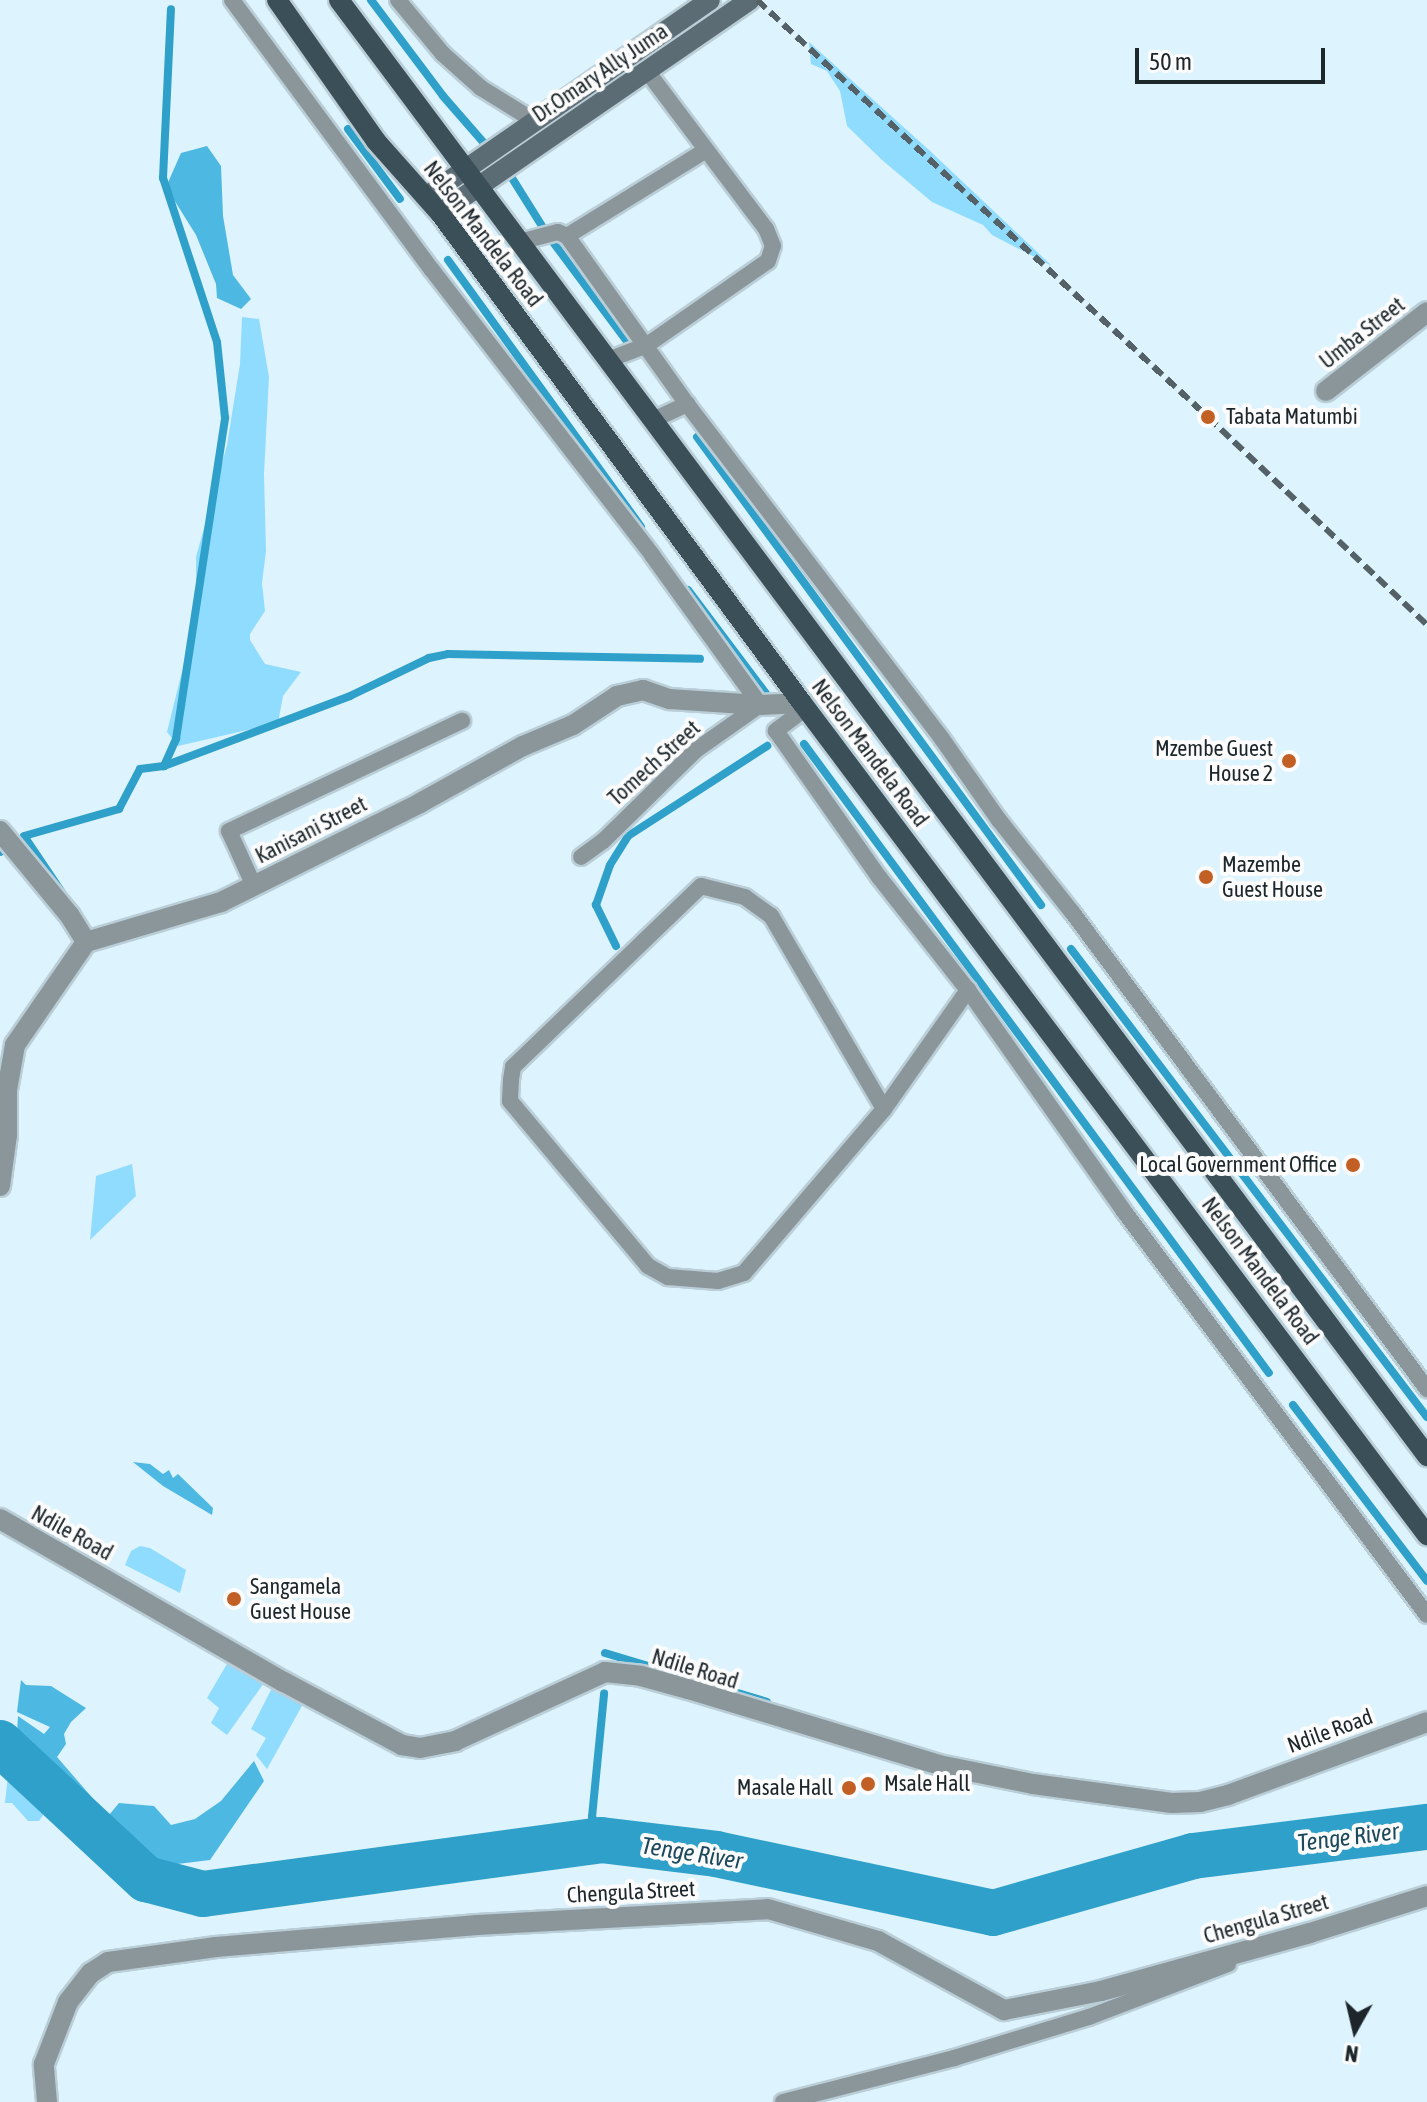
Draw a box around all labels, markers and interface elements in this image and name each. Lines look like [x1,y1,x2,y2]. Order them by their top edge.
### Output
street label: Dr.Omary Ally Juma [527,18,673,128]
scale bar [1139,32,1329,82]
text: 50 m [1149,48,1192,75]
street label: Nelson Mandela Road [418,156,548,312]
street label: Umba Street [1314,292,1410,374]
place label: Tabata Matumbi [1226,404,1358,430]
marker: Tabata Matumbi [1197,406,1219,428]
street label: Nelson Mandela Road [806,674,934,832]
street label: Tomech Street [603,715,705,811]
place label: Mzembe Guest House 2 [1155,735,1273,786]
marker: Mzembe Guest House 2 [1280,752,1298,770]
street label: Kanisani Street [251,791,371,869]
place label: Mazembe Guest House [1222,851,1323,902]
marker: Mazembe Guest House [1197,868,1215,886]
place label: Local Government Office [1139,1152,1337,1178]
marker: Local Government Office [1344,1156,1362,1174]
street label: Nelson Mandela Road [1196,1192,1324,1350]
street label: Ndile Road [27,1500,117,1566]
place label: Sangamela Guest House [250,1573,351,1624]
marker: Sangamela Guest House [225,1590,243,1608]
street label: Ndile Road [649,1643,741,1695]
street label: Ndile Road [1284,1703,1376,1759]
place label: Msale Hall [884,1771,970,1797]
place label: Masale Hall [737,1775,833,1801]
marker: Msale Hall [859,1775,877,1793]
marker: Masale Hall [840,1779,858,1797]
water label: Tenge River [1296,1817,1400,1857]
water label: Tenge River [639,1831,745,1875]
street label: Chengula Street [566,1875,696,1909]
street label: Chengula Street [1201,1889,1331,1949]
north arrow [1315,1990,1395,2070]
text: N [1343,2040,1360,2068]

